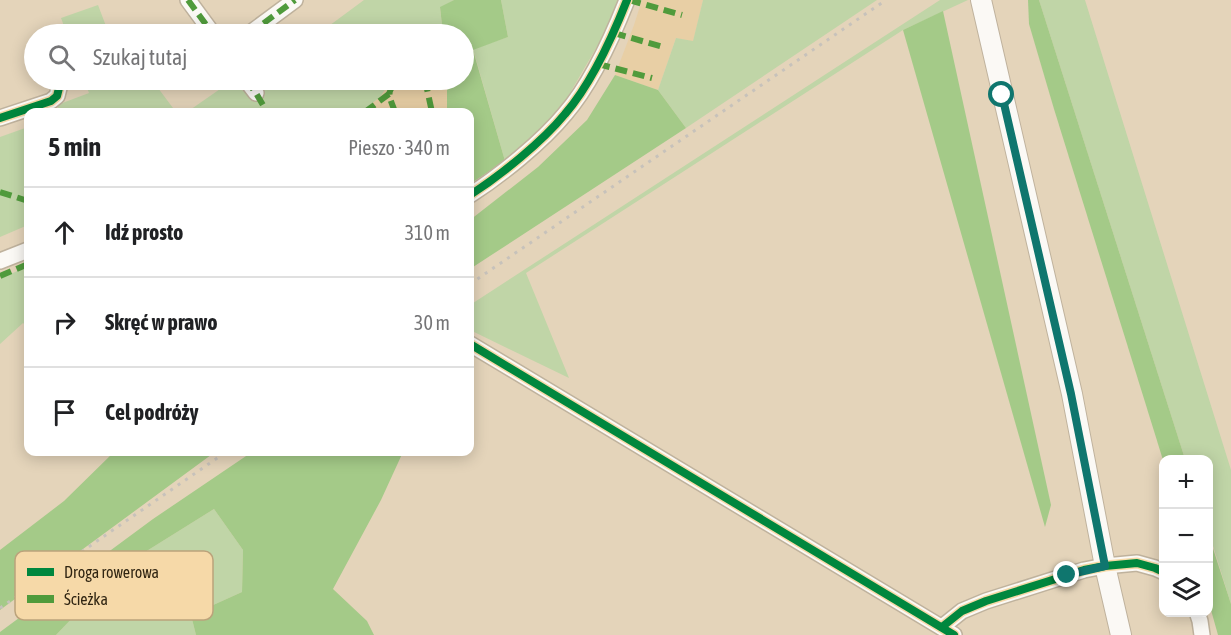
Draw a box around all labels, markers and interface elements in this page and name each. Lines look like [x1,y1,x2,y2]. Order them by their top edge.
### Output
search box [24,24,474,90]
icon: search [45,41,78,74]
text: Szukaj tutaj [93,44,187,70]
route start [988,81,1014,107]
text: 5 min [48,132,101,162]
text: Pieszo · 340 m [348,136,450,159]
icon: ahead [48,216,81,249]
text: Idź prosto [105,219,183,245]
text: 310 m [405,221,450,244]
icon: right [48,306,81,339]
text: Skręć w prawo [105,309,218,335]
text: 30 m [414,311,450,334]
icon: arrive [48,396,81,429]
text: Cel podróży [105,399,199,425]
map controls [1159,455,1213,617]
button: + [1159,455,1213,509]
button: − [1159,509,1213,563]
legend [15,551,213,620]
route end [1053,561,1079,587]
text: Droga rowerowa [64,563,159,582]
button: layers [1159,563,1213,617]
text: Ścieżka [64,589,108,608]

